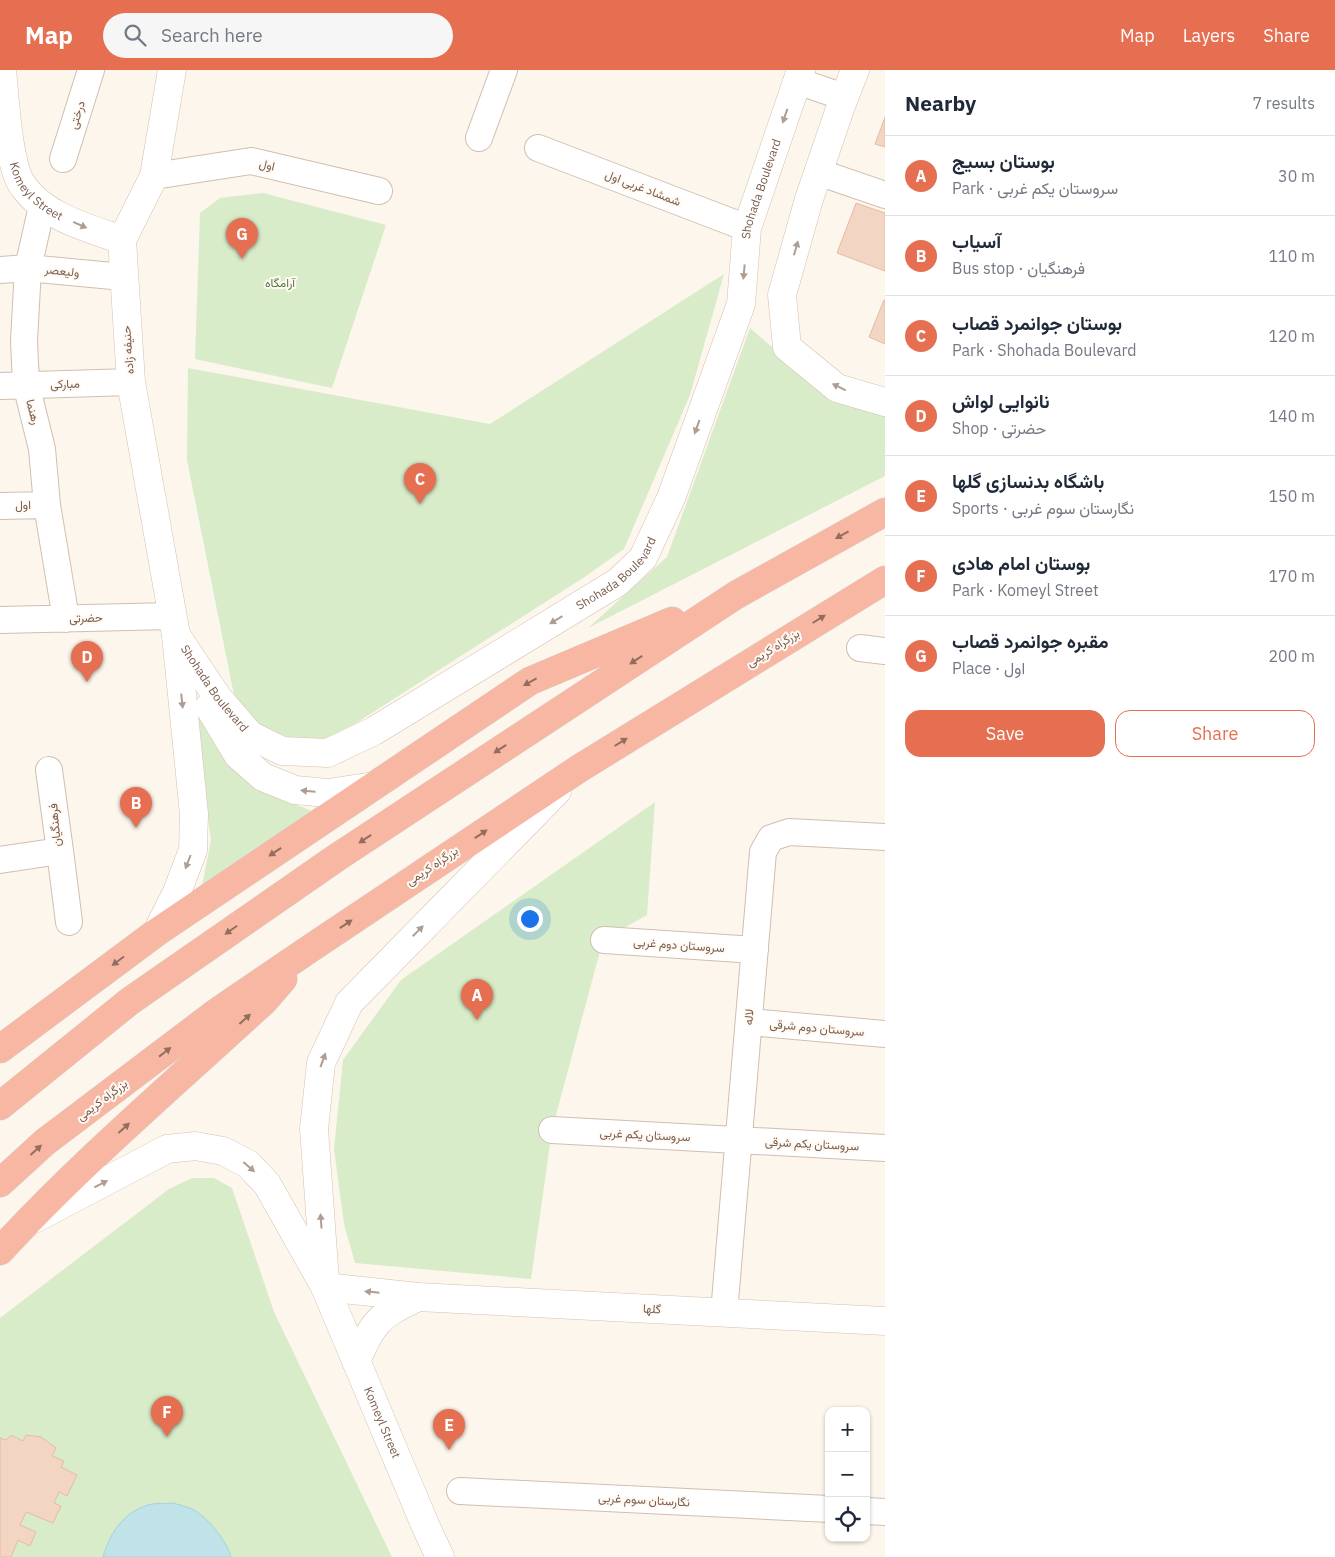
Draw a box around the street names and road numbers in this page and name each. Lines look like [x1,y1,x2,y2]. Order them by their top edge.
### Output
street label: درختی [65,99,89,131]
street label: Shohada Boulevard [738,137,784,240]
street label: اول [258,155,276,175]
street label: Komeyl Street [7,160,66,223]
street label: شمشاد غربی اول [603,166,683,210]
street label: ولیعصر [43,261,80,281]
street label: حنیفه زاده [118,325,138,375]
street label: مبارکی [50,376,80,392]
street label: رهنما [22,398,44,426]
street label: اول [15,497,31,513]
street label: Shohada Boulevard [573,534,659,613]
street label: حضرتی [69,610,103,626]
street label: بزرگراه کریمی [743,625,803,671]
street label: Shohada Boulevard [178,642,252,735]
street label: فرهنگیان [45,803,65,847]
street label: بزرگراه کریمی [403,843,461,889]
street label: سروستان دوم غربی [633,934,725,956]
street label: لاله [740,1008,757,1026]
street label: سروستان دوم شرقی [769,1016,865,1040]
street label: بزرگراه کریمی [73,1076,131,1124]
street label: سروستان یکم غربی [599,1125,691,1145]
street label: سروستان یکم شرقی [765,1134,859,1154]
street label: گلها [642,1301,662,1317]
street label: Komeyl Street [361,1384,404,1460]
street label: نگارستان سوم غربی [598,1490,690,1510]

